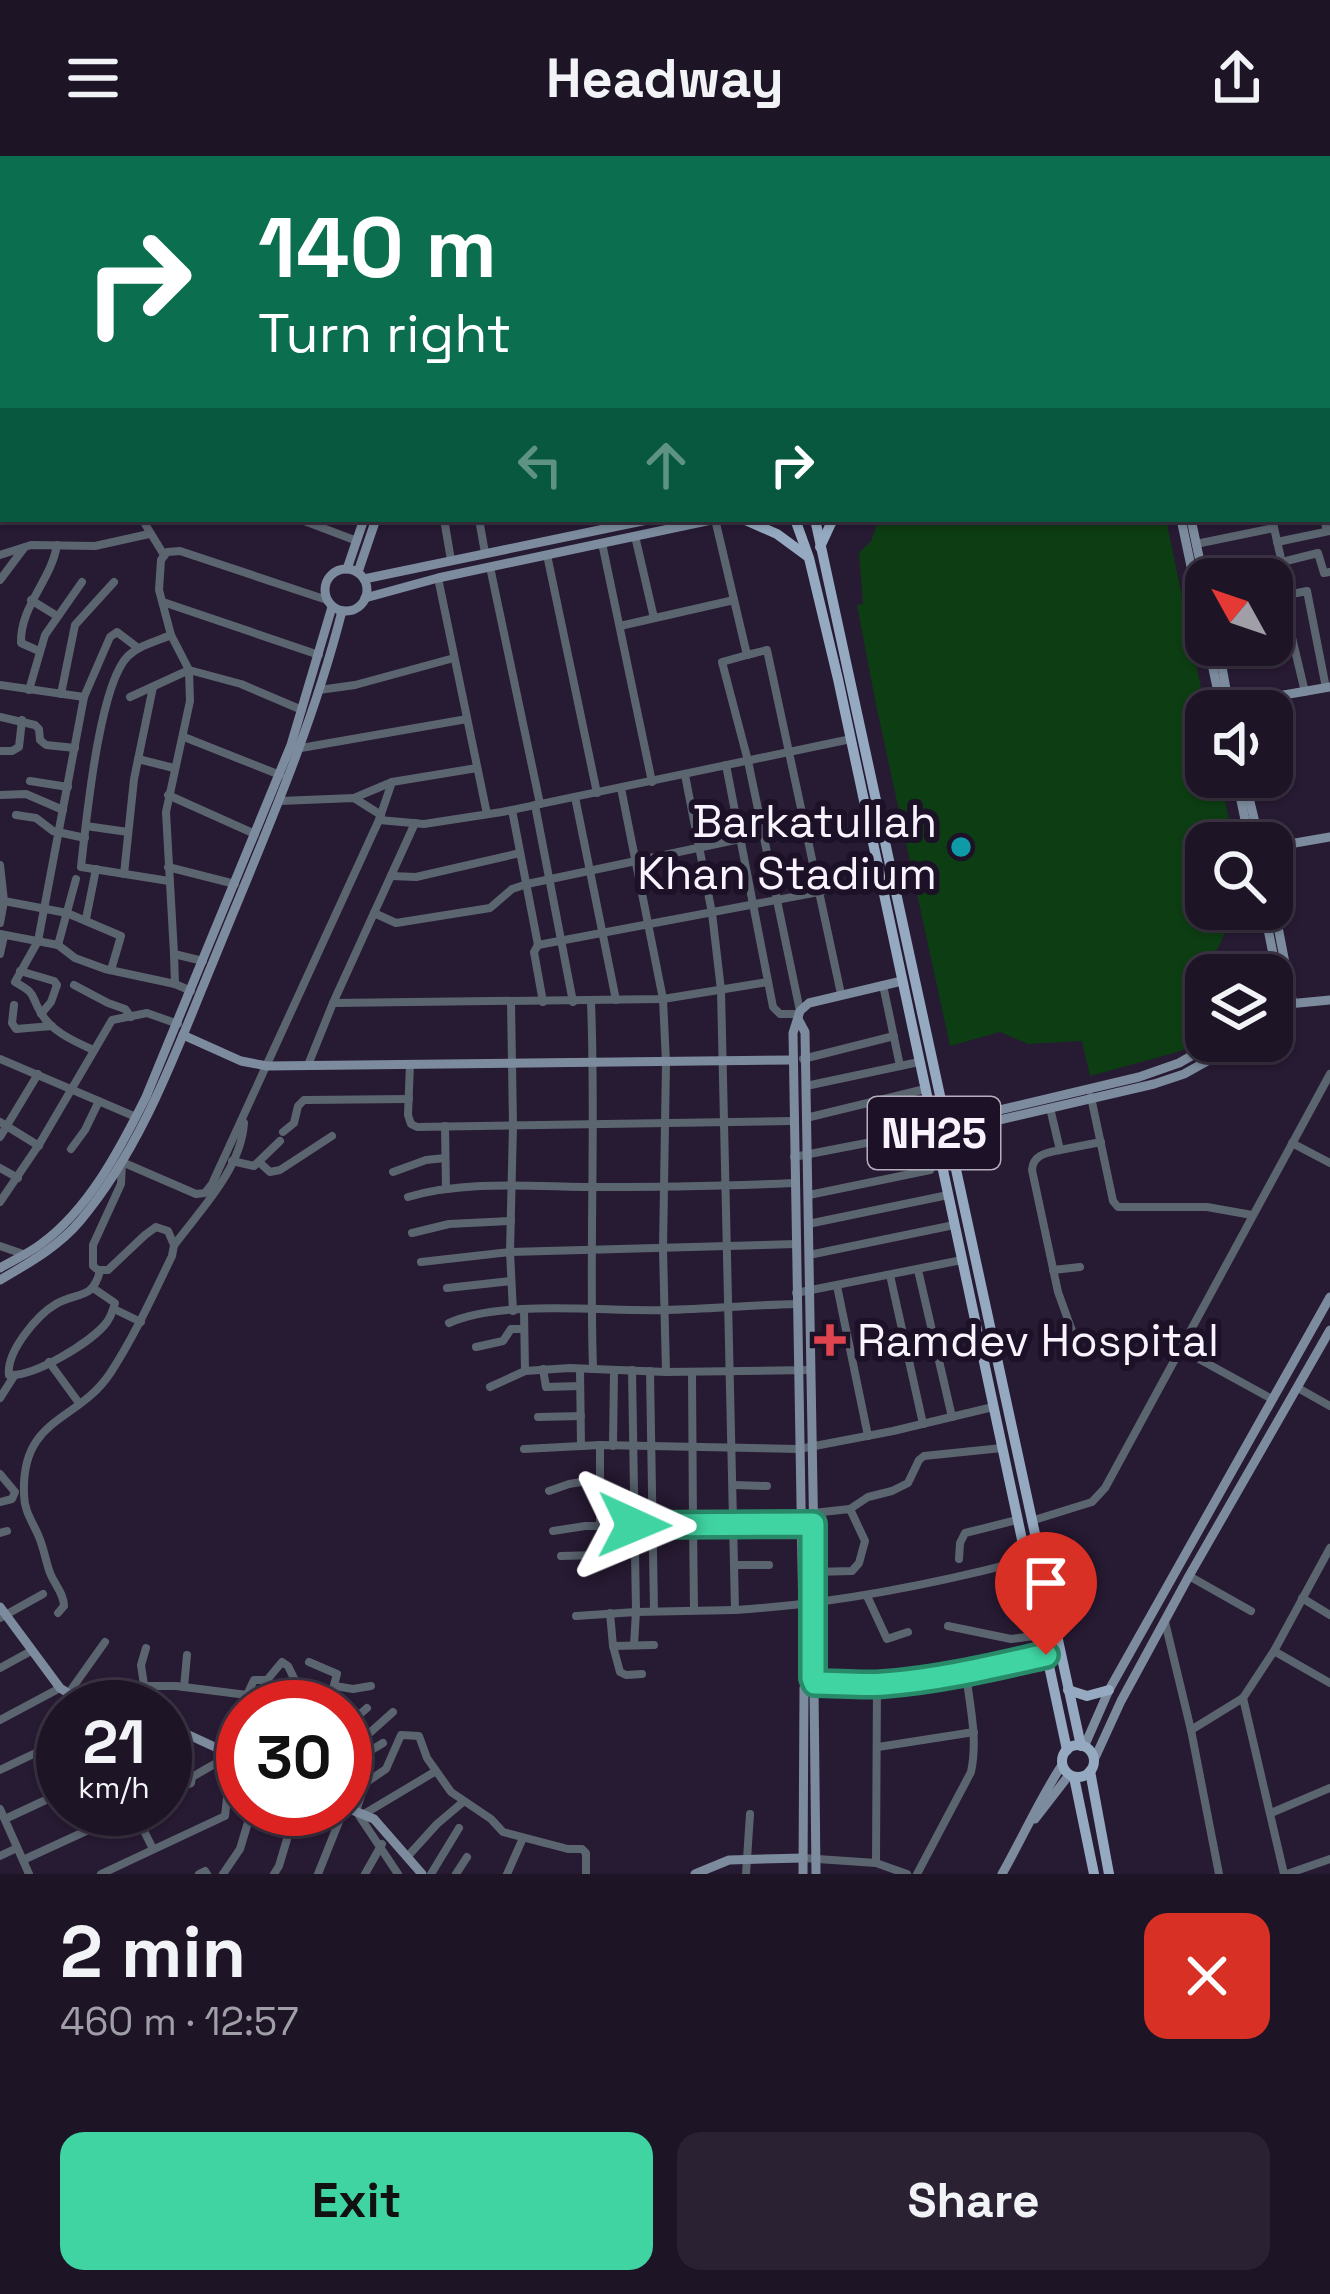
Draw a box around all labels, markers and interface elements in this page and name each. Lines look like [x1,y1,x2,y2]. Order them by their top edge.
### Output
text: Headway [546,44,784,113]
icon: menu [60,45,126,111]
icon: share [1204,45,1270,111]
text: 140 m [258,194,497,302]
icon: right [60,204,216,360]
text: Turn right [258,299,511,368]
icon: left [507,432,573,498]
icon: ahead [633,432,699,498]
icon: right [759,432,825,498]
north arrow [1185,558,1293,666]
map controls [1185,558,1293,1062]
button: sound [1185,690,1293,798]
place label: Barkatullah Khan Stadium [637,793,937,902]
button: search [1185,822,1293,930]
marker: Barkatullah Khan Stadium [948,834,974,860]
button: layers [1185,954,1293,1062]
road number: NH25 [868,1097,1000,1169]
place label: Ramdev Hospital [857,1312,1219,1369]
marker: Ramdev Hospital [814,1324,846,1356]
position arrow [571,1462,697,1588]
pin [995,1532,1097,1655]
icon: arrive [1013,1550,1079,1616]
speed limit sign: 30 [216,1680,372,1836]
text: 21 [83,1704,145,1781]
text: km/h [78,1768,150,1807]
text: 2 min [60,1906,246,1998]
button: close [1144,1913,1270,2039]
text: 460 m · 12:57 [60,1997,299,2046]
button: Exit [60,2132,653,2270]
button: Share [677,2132,1270,2270]

